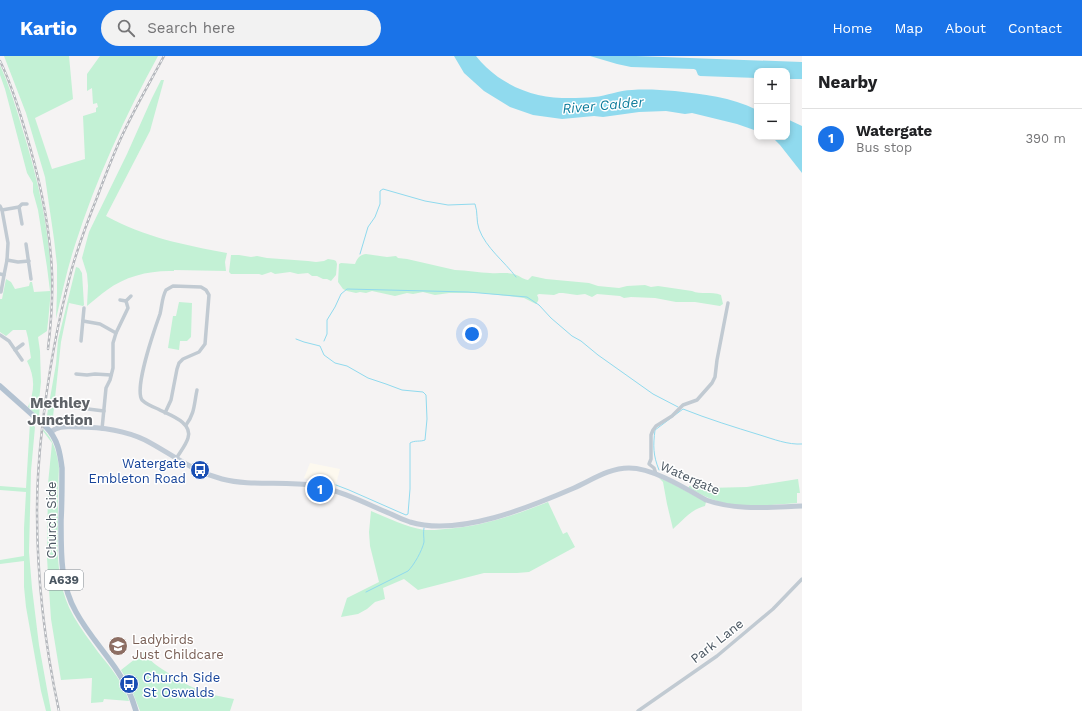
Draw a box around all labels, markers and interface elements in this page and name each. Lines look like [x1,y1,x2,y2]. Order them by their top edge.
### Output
search box [101,10,381,46]
text: Kartio [20,17,77,40]
icon: search [115,17,137,39]
text: Search here [147,19,235,37]
text: Home [832,20,872,36]
text: Map [894,20,923,36]
text: About [945,20,986,36]
text: Contact [1008,20,1062,36]
map controls [754,68,790,140]
button: + [754,68,790,104]
text: Nearby [818,72,877,92]
water label: River Calder [562,93,645,117]
button: − [754,104,790,140]
text: Watergate [856,122,932,140]
text: 1 [828,131,834,146]
text: 390 m [1025,131,1066,146]
text: Bus stop [856,140,912,155]
your location [462,324,482,344]
district label: Methley Junction [27,394,93,429]
place label: Watergate Embleton Road [88,456,186,486]
street label: Watergate [658,458,722,498]
bus stop icon: Watergate Embleton Road [189,459,211,481]
pin: 1 [307,474,333,504]
street label: Church Side [44,481,59,559]
road number: A639 [45,570,83,590]
street label: Park Lane [688,616,746,666]
place label: Ladybirds Just Childcare [132,632,224,662]
school or university icon: Ladybirds Just Childcare [107,635,129,657]
place label: Church Side St Oswalds [143,670,220,700]
bus stop icon: Church Side St Oswalds [118,673,140,695]

